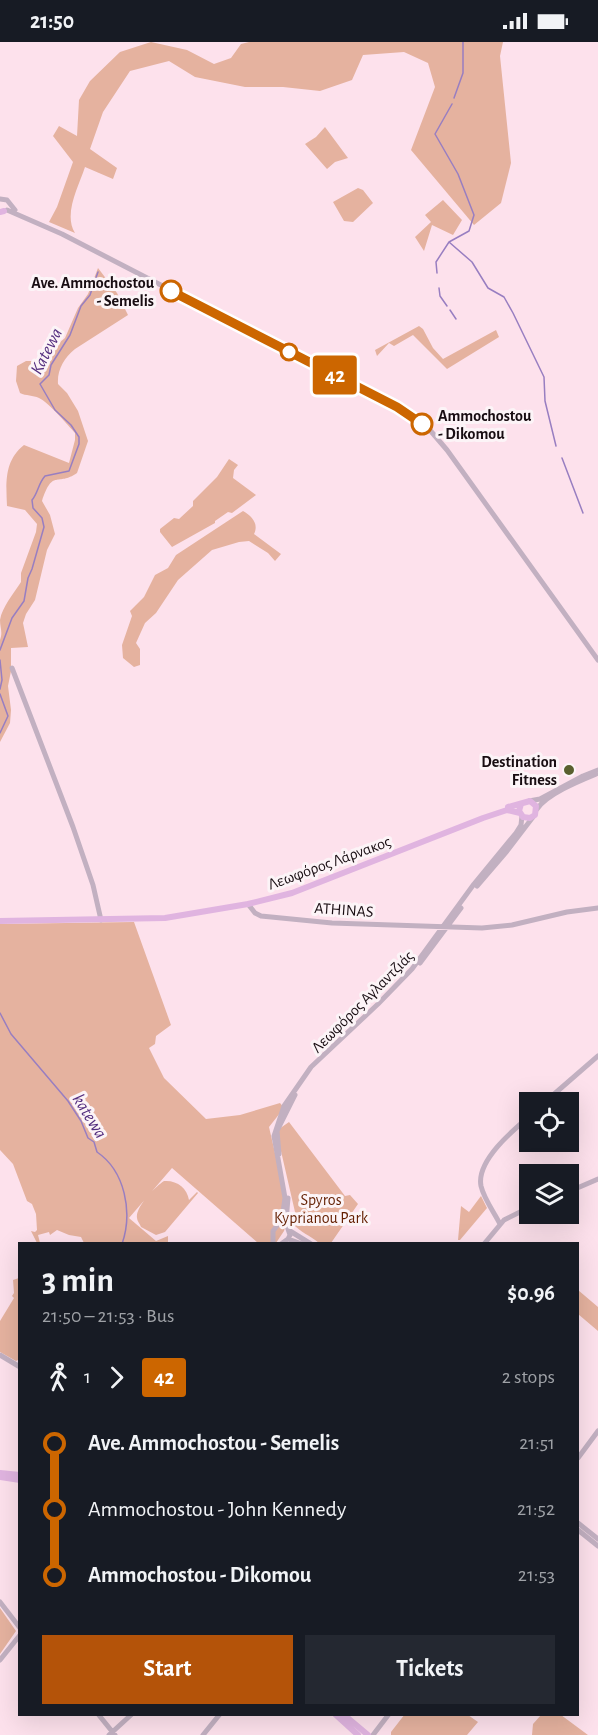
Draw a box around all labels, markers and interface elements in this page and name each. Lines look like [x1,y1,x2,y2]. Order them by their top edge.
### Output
text: 21:50 [30,10,74,32]
place label: Ave. Ammochostou - Semelis [31,275,155,309]
marker: Ave. Ammochostou - Semelis [160,280,182,302]
water label: Katewa [28,325,66,378]
unlabelled marker [280,343,298,361]
line badge: 42 [308,356,362,394]
text: 42 [325,365,345,386]
place label: Ammochostou - Dikomou [438,408,532,442]
marker: Ammochostou - Dikomou [411,413,433,435]
place label: Destination Fitness [481,754,557,788]
marker: Destination Fitness [562,763,576,777]
street label: Λεωφόρος Λάρνακος [266,833,393,894]
street label: ATHINAS [314,900,374,920]
street label: Λεωφόρος Αγλαντζιάς [309,948,418,1057]
water label: katewa [69,1091,110,1142]
map controls [519,1092,579,1224]
button: locate [519,1092,579,1152]
button: layers [519,1164,579,1224]
park label: Spyros Kyprianou Park [274,1192,369,1227]
text: 3 min [42,1265,114,1298]
text: $0.96 [507,1282,555,1304]
text: 21:50 – 21:53 · Bus [42,1306,174,1326]
icon: walk [42,1361,75,1394]
icon: forward [100,1361,133,1394]
text: 1 [84,1367,91,1387]
text: 42 [154,1367,174,1388]
text: 2 stops [502,1367,555,1387]
text: Ave. Ammochostou - Semelis [88,1432,339,1454]
text: 21:51 [519,1433,555,1453]
text: Ammochostou - John Kennedy [88,1498,346,1520]
text: 21:52 [517,1499,555,1519]
text: Ammochostou - Dikomou [88,1564,311,1586]
text: 21:53 [518,1565,555,1585]
button: Start [42,1635,293,1704]
button: Tickets [305,1635,555,1704]

